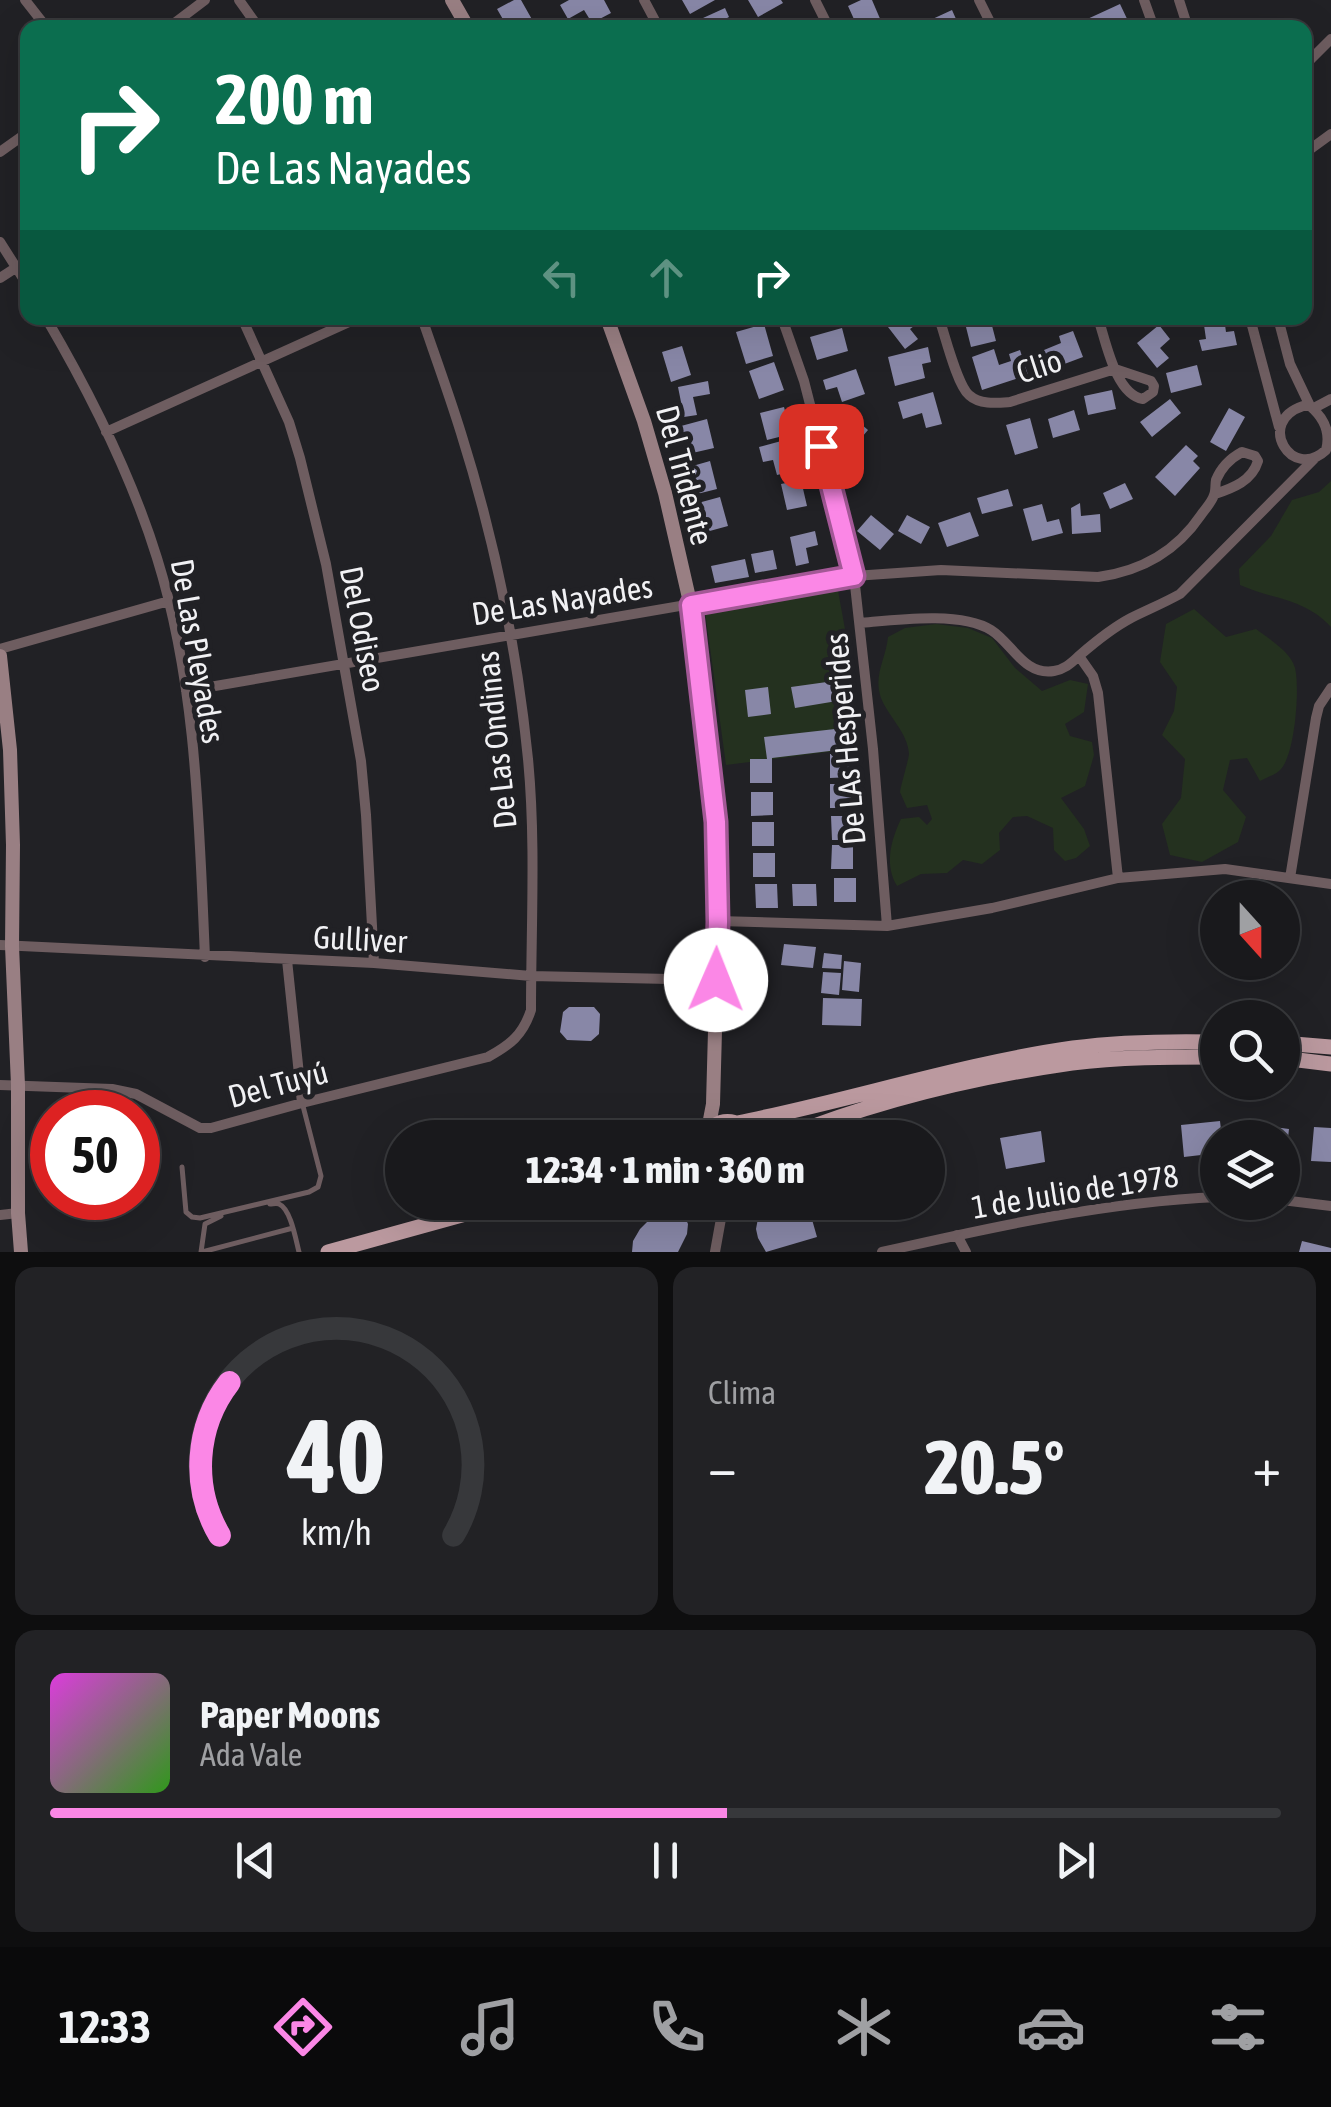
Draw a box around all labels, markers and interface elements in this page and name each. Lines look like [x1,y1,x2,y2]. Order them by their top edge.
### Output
text: 200 m [215,59,374,139]
icon: right [50,60,180,190]
text: De Las Nayades [215,142,471,194]
icon: left [534,250,589,305]
icon: ahead [639,250,694,305]
icon: right [744,250,799,305]
street label: Clio [1012,341,1066,391]
street label: Del Tridente [649,401,721,549]
pin [779,404,864,489]
icon: arrive [794,419,849,474]
street label: De Las Pleyades [164,556,232,746]
street label: Del Odiseo [333,563,393,695]
street label: De Las Nayades [469,567,655,633]
street label: De LAs Hesperides [817,632,873,846]
street label: De Las Ondinas [468,649,524,831]
north arrow [1200,880,1300,980]
map controls [1200,880,1300,1220]
street label: Gulliver [312,918,408,960]
position arrow [664,928,768,1032]
button: search [1200,1000,1300,1100]
street label: Del Tuyú [224,1053,332,1115]
speed limit sign: 50 [30,1090,160,1220]
button: layers [1200,1120,1300,1220]
text: 12:34 · 1 min · 360 m [525,1148,805,1191]
street label: 1 de Julio de 1978 [969,1156,1181,1226]
text: Clima [708,1374,776,1411]
text: 40 [287,1396,385,1515]
text: 20.5° [925,1424,1064,1510]
text: − [708,1435,737,1498]
text: + [1252,1435,1281,1498]
text: km/h [301,1512,372,1553]
text: Paper Moons [200,1693,380,1736]
text: Ada Vale [200,1736,302,1773]
icon: previous [228,1833,283,1888]
icon: pause [638,1833,693,1888]
icon: next [1048,1833,1103,1888]
icon: directions [268,1992,338,2062]
icon: music [455,1992,525,2062]
icon: phone [642,1992,712,2062]
icon: climate [829,1992,899,2062]
icon: car [1016,1992,1086,2062]
icon: filters [1203,1992,1273,2062]
text: 12:33 [58,2001,151,2053]

